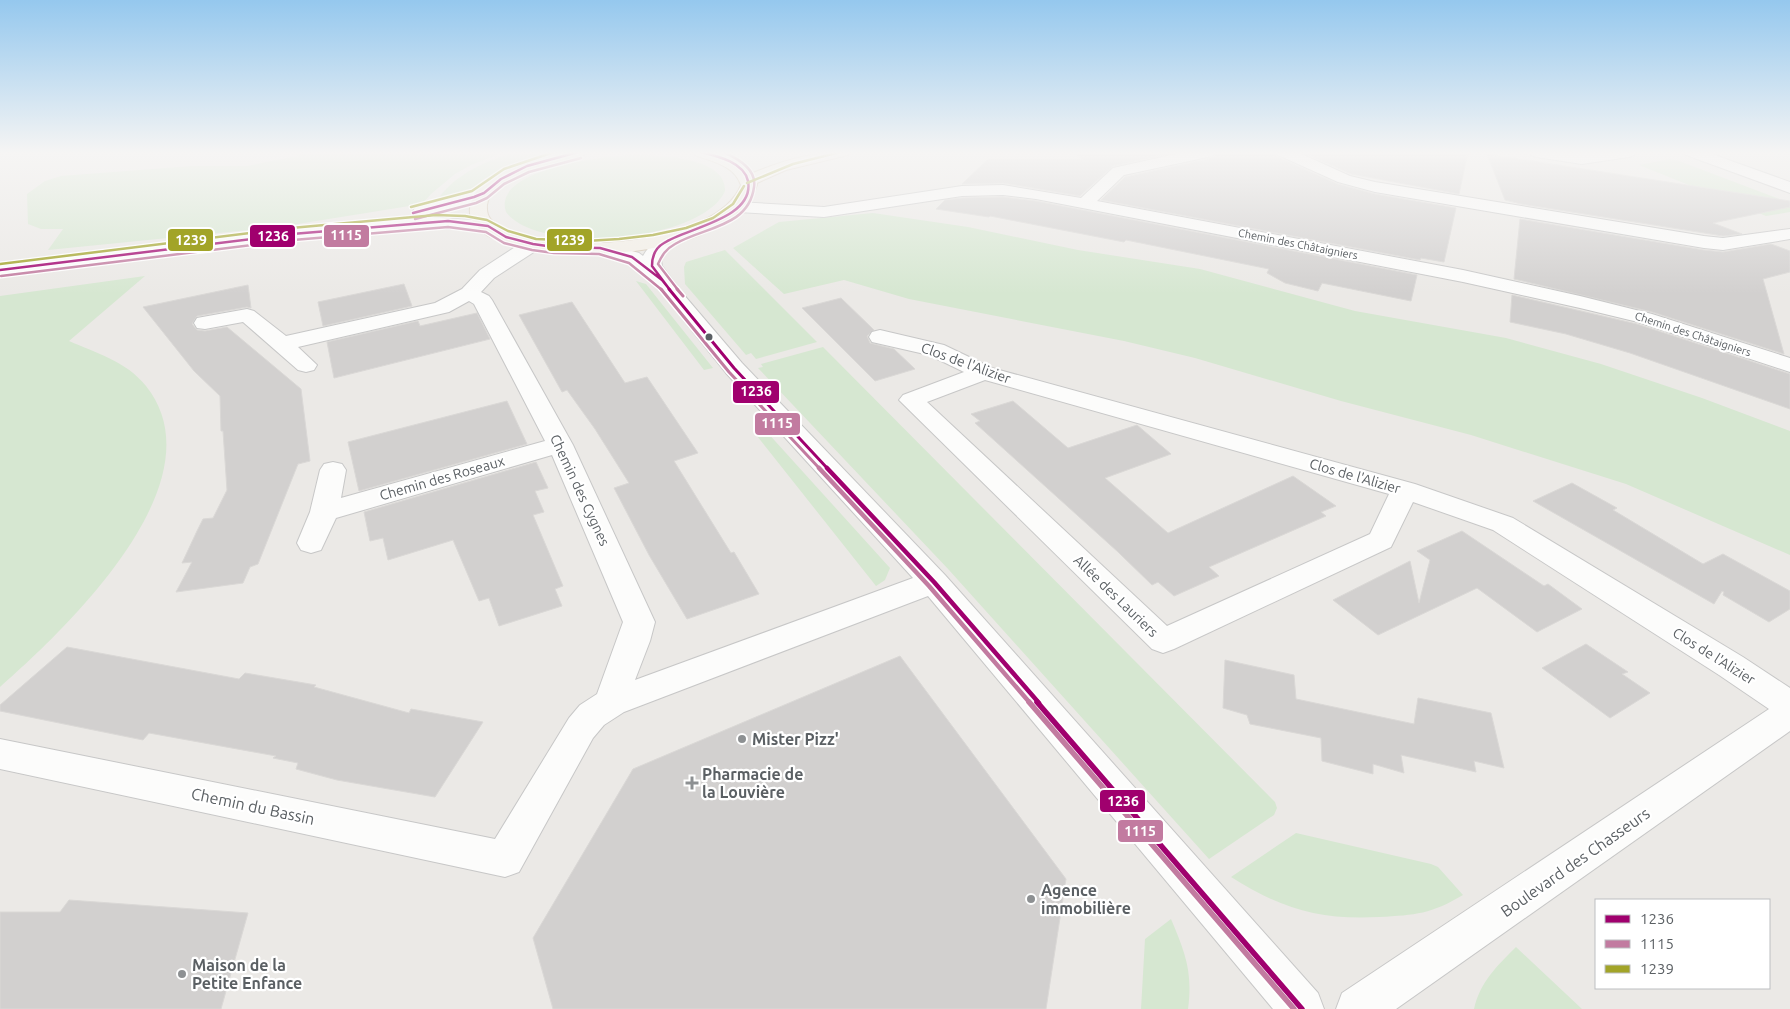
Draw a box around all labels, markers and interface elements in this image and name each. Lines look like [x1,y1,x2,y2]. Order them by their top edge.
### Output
line badge: 1236 [249,224,296,248]
line badge: 1115 [323,224,370,248]
text: 1115 [330,227,362,243]
street label: Chemin des Châtaigniers [1237,227,1359,262]
line badge: 1239 [167,228,214,252]
text: 1236 [257,228,289,244]
line badge: 1239 [546,228,593,252]
text: 1239 [175,232,207,248]
text: 1239 [553,232,585,248]
street label: Chemin des Châtaigniers [1633,310,1753,359]
unlabelled marker [704,332,714,342]
street label: Clos de l'Alizier [919,339,1014,387]
line badge: 1236 [732,380,780,404]
text: 1236 [740,383,772,399]
line badge: 1115 [754,412,801,436]
text: 1115 [761,415,793,431]
street label: Chemin des Cygnes [547,432,613,548]
street label: Chemin des Roseaux [378,453,506,503]
street label: Clos de l'Alizier [1308,455,1403,497]
street label: Allée des Lauriers [1071,552,1161,640]
street label: Clos de l'Alizier [1670,624,1759,688]
place label: Mister Pizz' [752,730,839,748]
marker: Mister Pizz' [736,733,748,745]
place label: Pharmacie de la Louvière [702,765,803,801]
marker: Pharmacie de la Louvière [686,777,698,789]
street label: Chemin du Bassin [190,784,316,828]
line badge: 1236 [1099,789,1146,813]
text: 1236 [1107,793,1139,809]
street label: Boulevard des Chasseurs [1497,804,1653,920]
line badge: 1115 [1117,819,1164,843]
text: 1115 [1124,823,1156,839]
place label: Agence immobilière [1041,881,1131,917]
marker: Agence immobilière [1025,893,1037,905]
legend [1595,899,1770,989]
text: 1236 [1640,910,1674,927]
text: 1115 [1640,935,1674,952]
place label: Maison de la Petite Enfance [192,956,302,992]
text: 1239 [1640,960,1674,977]
marker: Maison de la Petite Enfance [176,968,188,980]

